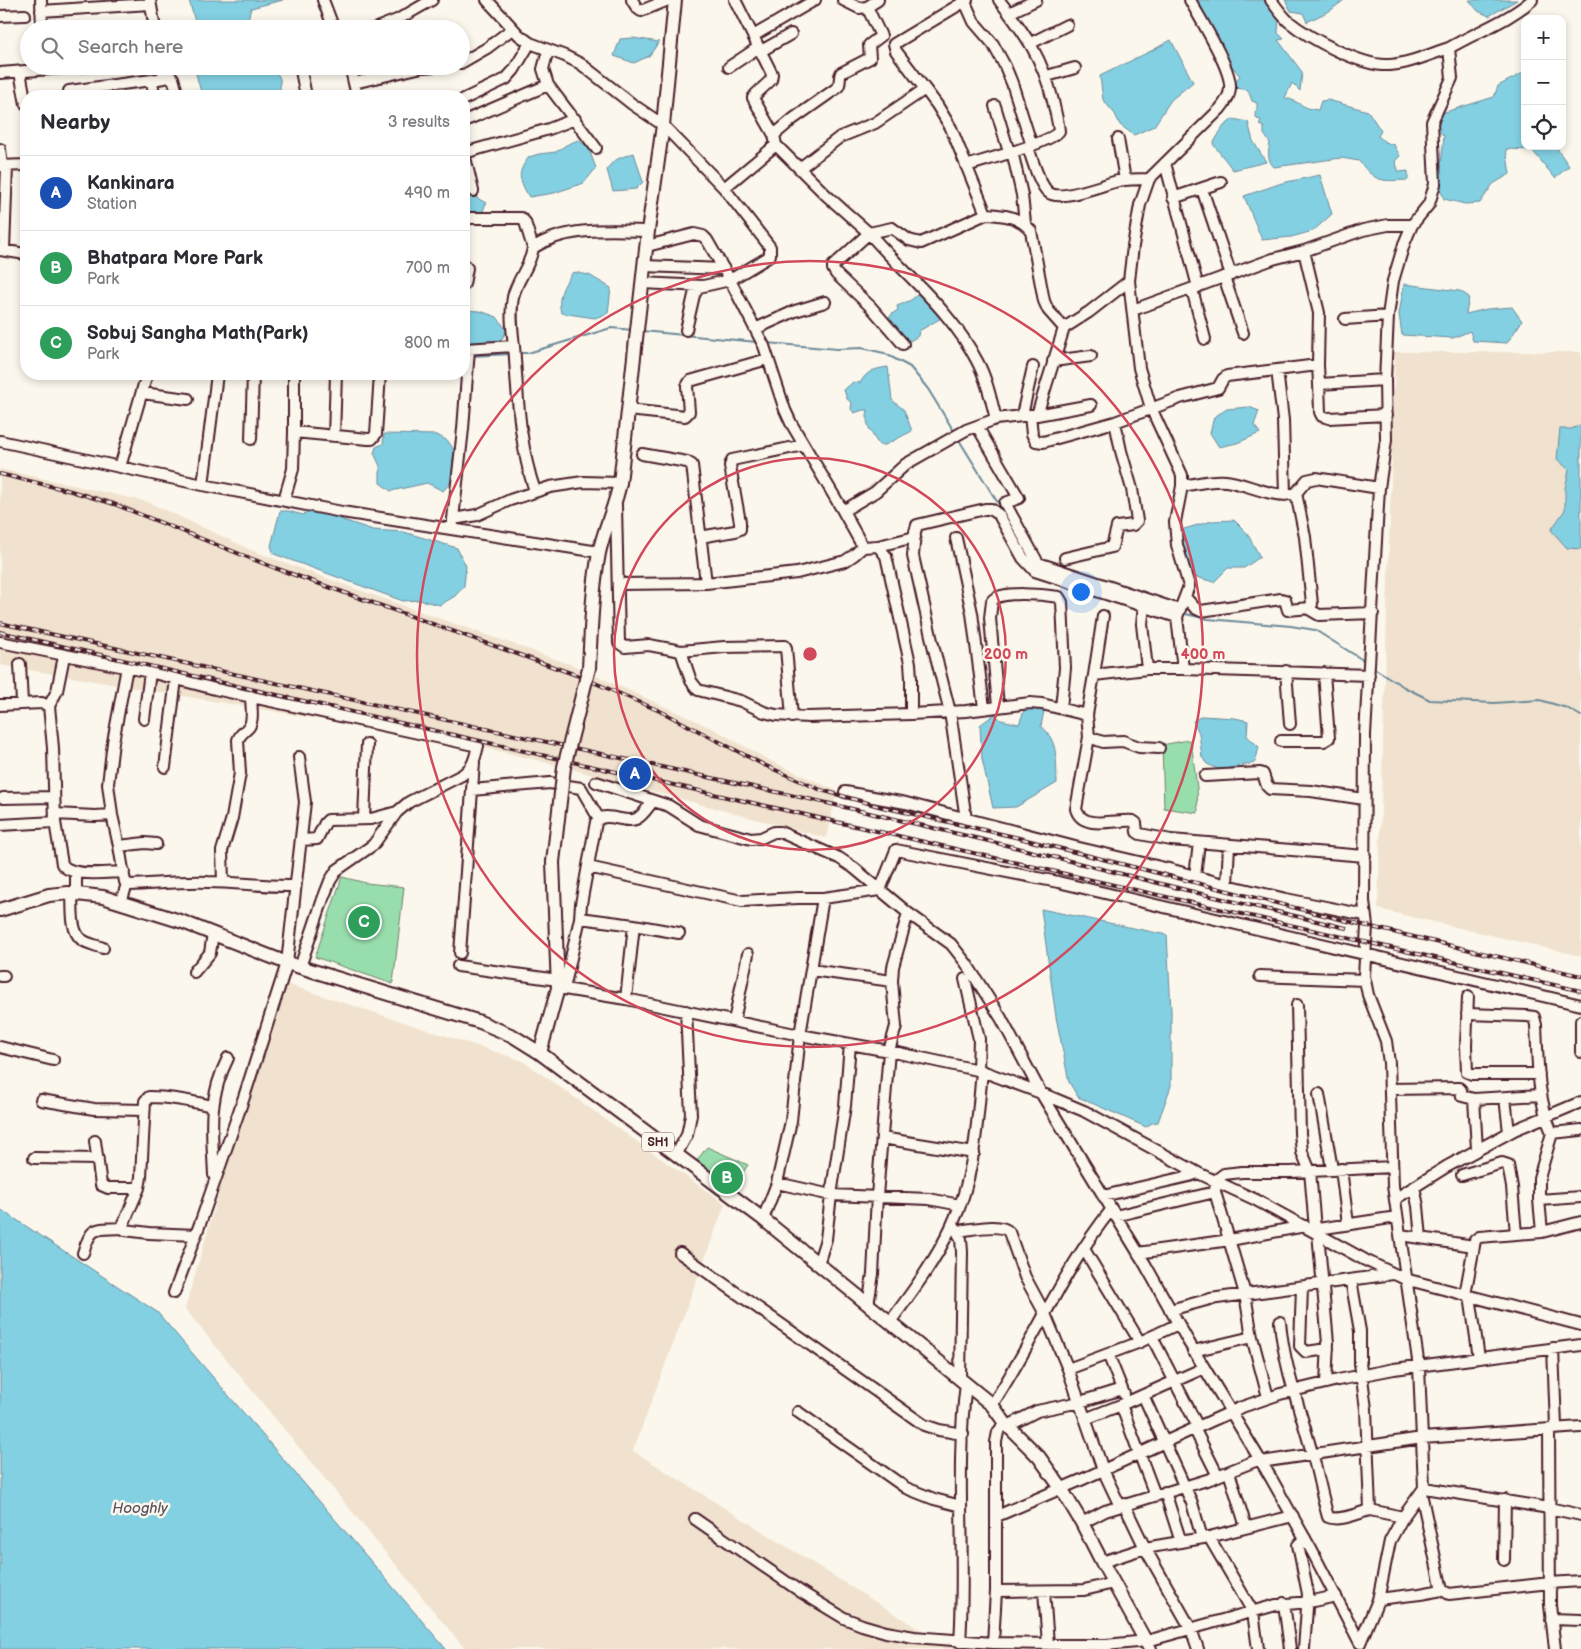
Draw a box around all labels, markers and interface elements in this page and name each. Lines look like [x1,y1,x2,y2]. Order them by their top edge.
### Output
map controls [1521,15,1566,150]
button: + [1521,15,1566,60]
search box [20,20,470,75]
icon: search [38,34,66,62]
text: Search here [78,36,183,59]
button: − [1521,60,1566,105]
button: locate [1521,105,1566,150]
text: Nearby [40,110,110,135]
text: 3 results [388,113,450,132]
text: Kankinara [87,172,175,195]
text: A [51,184,61,203]
text: 490 m [404,184,450,203]
text: Station [87,195,137,214]
text: Bhatpara More Park [87,247,263,270]
text: B [50,259,62,278]
text: 700 m [406,259,450,278]
text: Park [87,270,119,289]
text: Sobuj Sangha Math(Park) [87,322,309,345]
text: C [50,334,62,353]
text: 800 m [404,334,450,353]
text: Park [87,345,119,364]
your location [1068,579,1094,605]
centre of rings [801,645,819,663]
text: 200 m [984,645,1028,664]
text: 400 m [1181,645,1225,664]
pin: A [619,755,651,793]
pin: C [348,903,380,941]
road number: SH1 [642,1132,674,1152]
pin: B [711,1159,743,1197]
water label: Hooghly [112,1499,169,1518]

